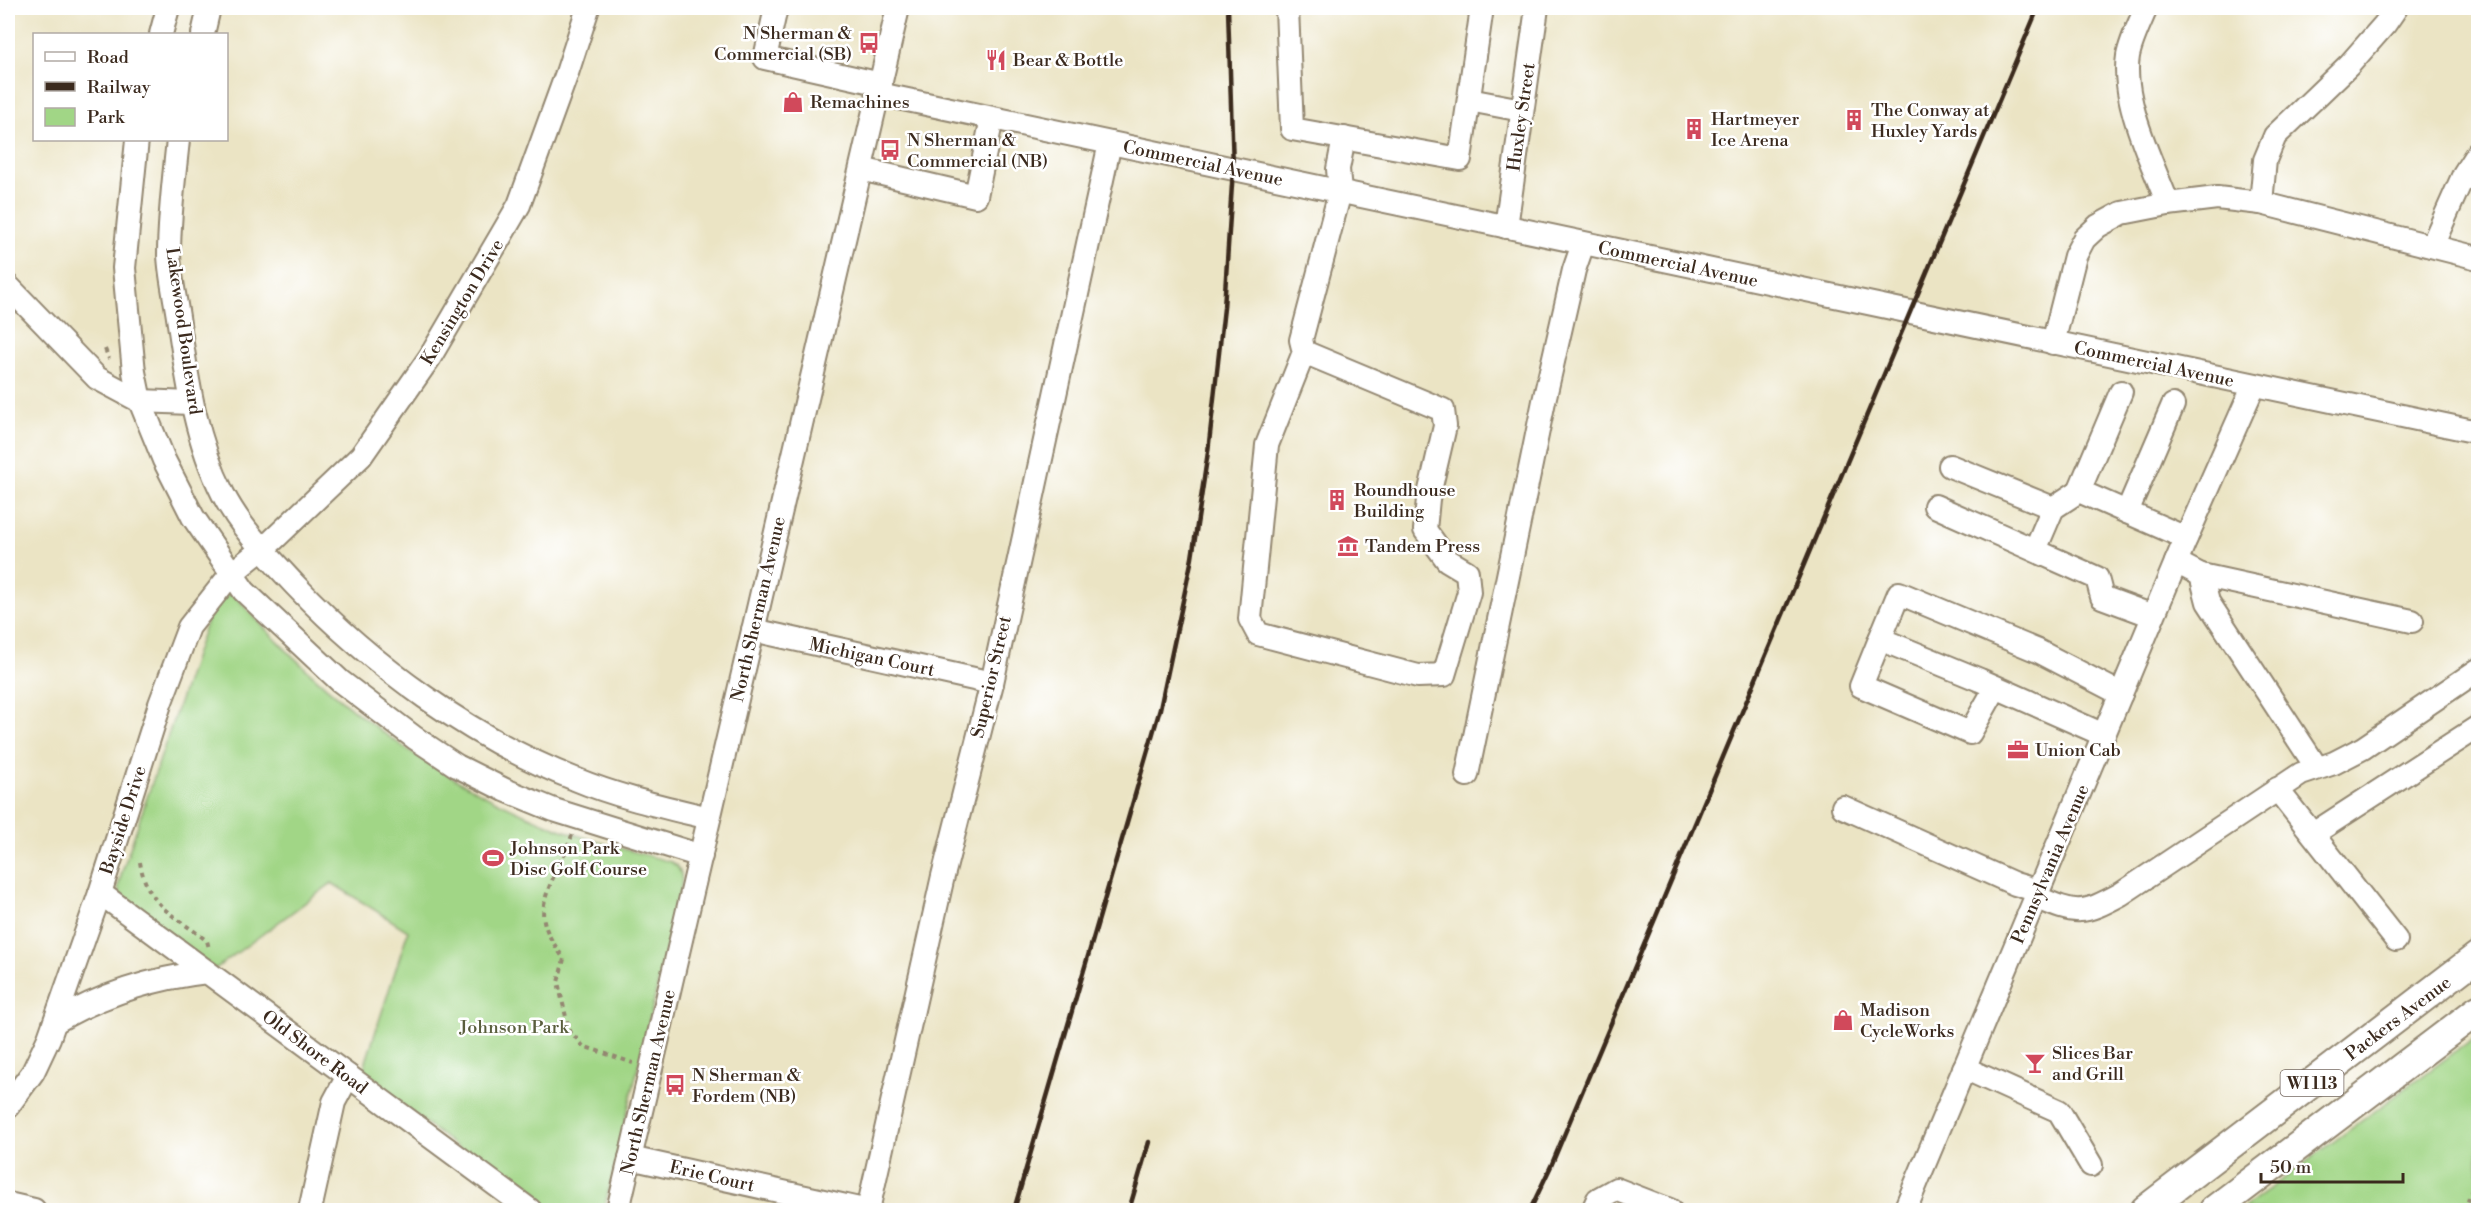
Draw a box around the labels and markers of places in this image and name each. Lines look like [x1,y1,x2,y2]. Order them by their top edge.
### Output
place label: N Sherman & Commercial (SB) [714,22,853,66]
bus stop icon: N Sherman & Commercial (SB) [857,31,881,55]
restaurant icon: Bear & Bottle [984,48,1008,72]
place label: Bear & Bottle [1012,49,1123,72]
shop icon: Remachines [781,90,805,114]
place label: Remachines [810,91,910,114]
place label: The Conway at Huxley Yards [1871,99,1990,143]
place label: Hartmeyer Ice Arena [1711,108,1800,152]
building icon: The Conway at Huxley Yards [1842,108,1866,132]
building icon: Hartmeyer Ice Arena [1682,117,1706,141]
place label: N Sherman & Commercial (NB) [907,129,1048,173]
bus stop icon: N Sherman & Commercial (NB) [878,138,902,162]
place label: Roundhouse Building [1353,479,1456,523]
building icon: Roundhouse Building [1325,488,1349,512]
museum icon: Tandem Press [1336,534,1360,558]
place label: Tandem Press [1365,535,1480,558]
office icon: Union Cab [2006,738,2030,762]
place label: Union Cab [2035,739,2121,762]
place label: Johnson Park Disc Golf Course [509,837,647,881]
sports icon: Johnson Park Disc Golf Course [481,846,505,870]
place label: Madison CycleWorks [1860,999,1955,1043]
shop icon: Madison CycleWorks [1831,1008,1855,1032]
place label: Slices Bar and Grill [2052,1042,2133,1086]
bar icon: Slices Bar and Grill [2023,1051,2047,1075]
place label: N Sherman & Fordem (NB) [692,1064,802,1108]
bus stop icon: N Sherman & Fordem (NB) [663,1073,687,1097]

